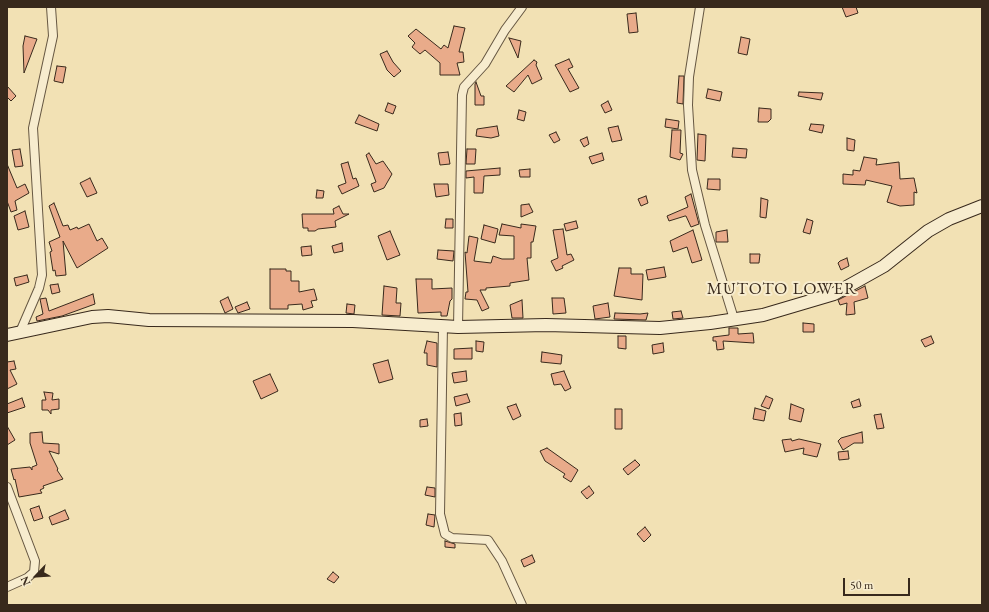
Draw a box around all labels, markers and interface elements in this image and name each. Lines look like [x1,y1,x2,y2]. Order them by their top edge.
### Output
district label: MUTOTO LOWER [707,279,857,299]
north arrow [16,556,56,596]
scale bar [845,570,912,596]
text: N [17,574,33,588]
text: 50 m [850,577,873,593]

